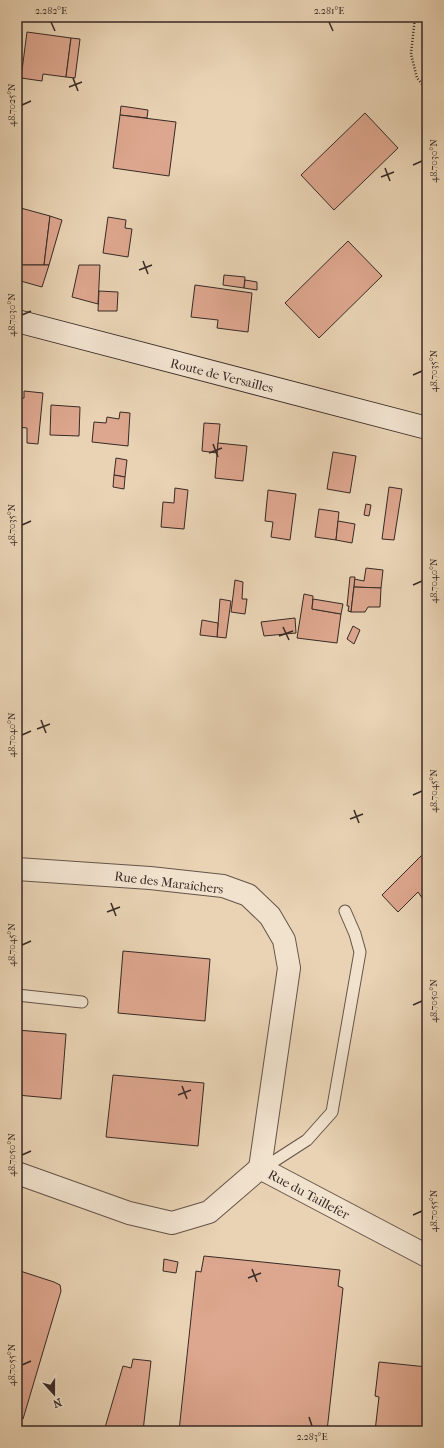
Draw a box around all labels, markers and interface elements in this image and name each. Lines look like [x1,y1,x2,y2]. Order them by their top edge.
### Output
text: 2.282°E [35,5,67,17]
text: 2.281°E [314,5,344,17]
text: 48.7025°N [6,83,18,127]
text: 48.7030°N [428,139,440,183]
text: 48.7030°N [6,293,18,337]
text: 48.7035°N [428,349,440,392]
street label: Route de Versailles [169,355,275,396]
text: 48.7035°N [6,503,18,546]
text: 48.7040°N [428,558,440,604]
text: 48.7040°N [6,712,18,758]
text: 48.7045°N [428,769,440,813]
street label: Rue des Maraîchers [114,868,224,897]
text: 48.7045°N [6,923,18,967]
text: 48.7050°N [428,979,440,1023]
text: 48.7050°N [6,1133,18,1177]
street label: Rue du Taillefer [265,1167,352,1222]
text: 48.7055°N [428,1189,440,1232]
text: 48.7055°N [6,1343,18,1386]
north arrow [34,1374,74,1414]
text: N [51,1395,64,1411]
text: 2.283°E [296,1431,328,1443]

